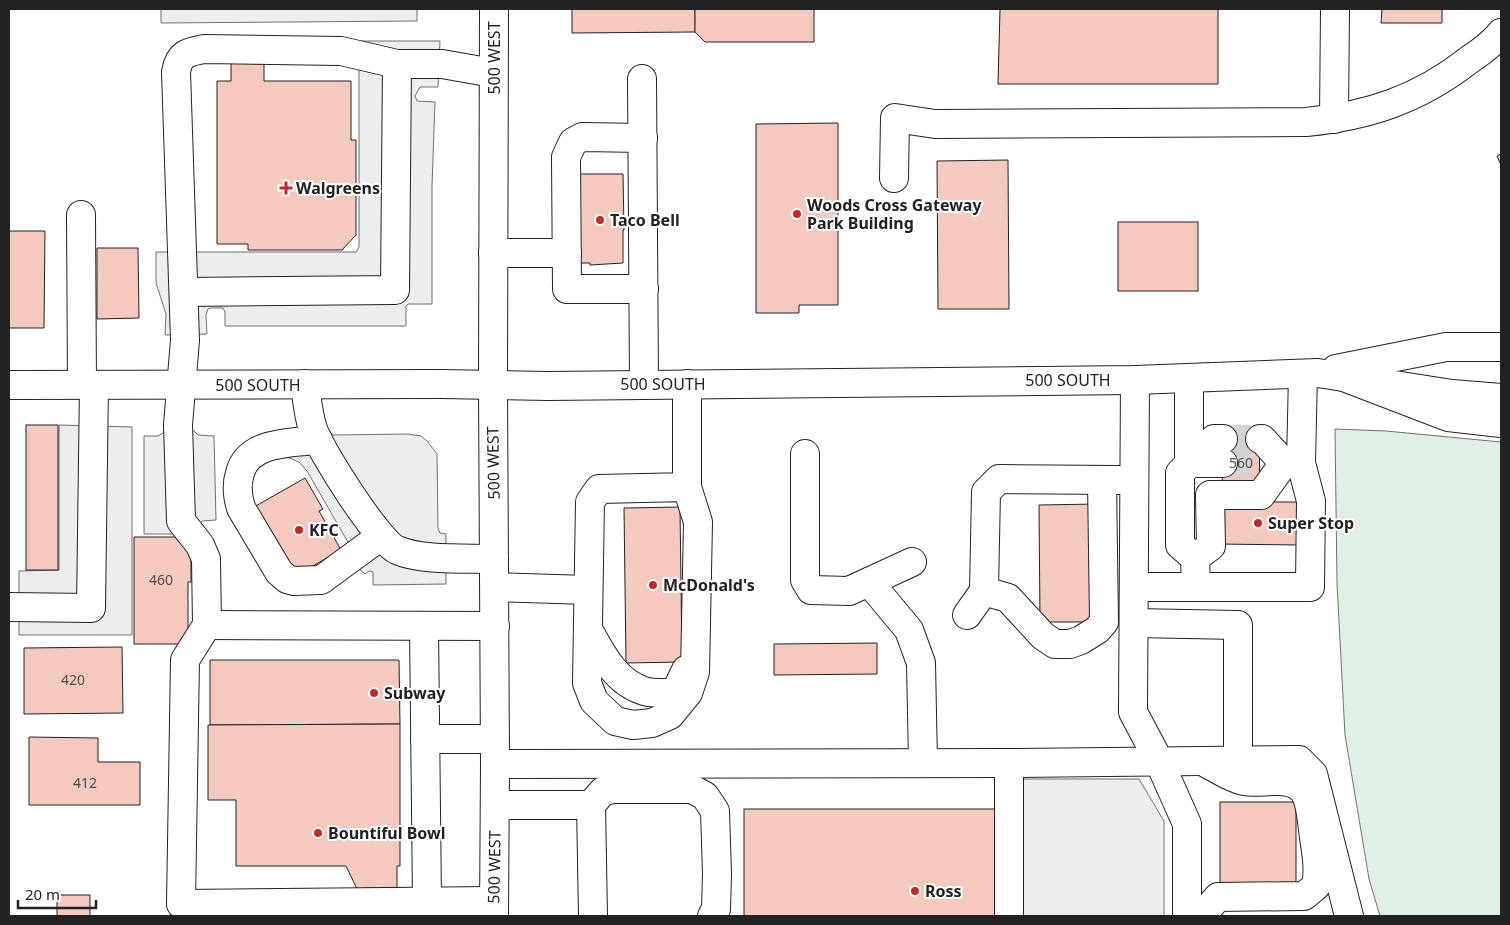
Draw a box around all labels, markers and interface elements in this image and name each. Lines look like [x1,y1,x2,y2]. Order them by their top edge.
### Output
street label: 500 WEST [483,21,505,95]
place label: Walgreens [296,177,380,199]
marker: Walgreens [280,182,292,194]
place label: Woods Cross Gateway Park Building [807,194,982,234]
marker: Woods Cross Gateway Park Building [791,208,803,220]
place label: Taco Bell [610,209,680,231]
marker: Taco Bell [594,214,606,226]
street label: 500 SOUTH [1025,369,1111,391]
street label: 500 SOUTH [620,373,706,395]
street label: 500 SOUTH [215,374,301,396]
street label: 500 WEST [481,426,505,500]
house number: 560 [1229,453,1253,472]
place label: Super Stop [1268,512,1354,534]
marker: Super Stop [1252,517,1264,529]
place label: KFC [309,519,339,541]
marker: KFC [293,524,305,536]
house number: 460 [149,570,173,589]
place label: McDonald's [663,574,755,596]
marker: McDonald's [647,579,659,591]
house number: 420 [61,670,85,689]
place label: Subway [384,682,446,704]
marker: Subway [368,687,380,699]
house number: 412 [73,773,97,792]
place label: Bountiful Bowl [328,822,445,844]
marker: Bountiful Bowl [312,827,324,839]
street label: 500 WEST [482,830,506,904]
scale bar [18,878,95,910]
place label: Ross [925,880,962,902]
text: 20 m [25,884,60,904]
marker: Ross [909,885,921,897]

